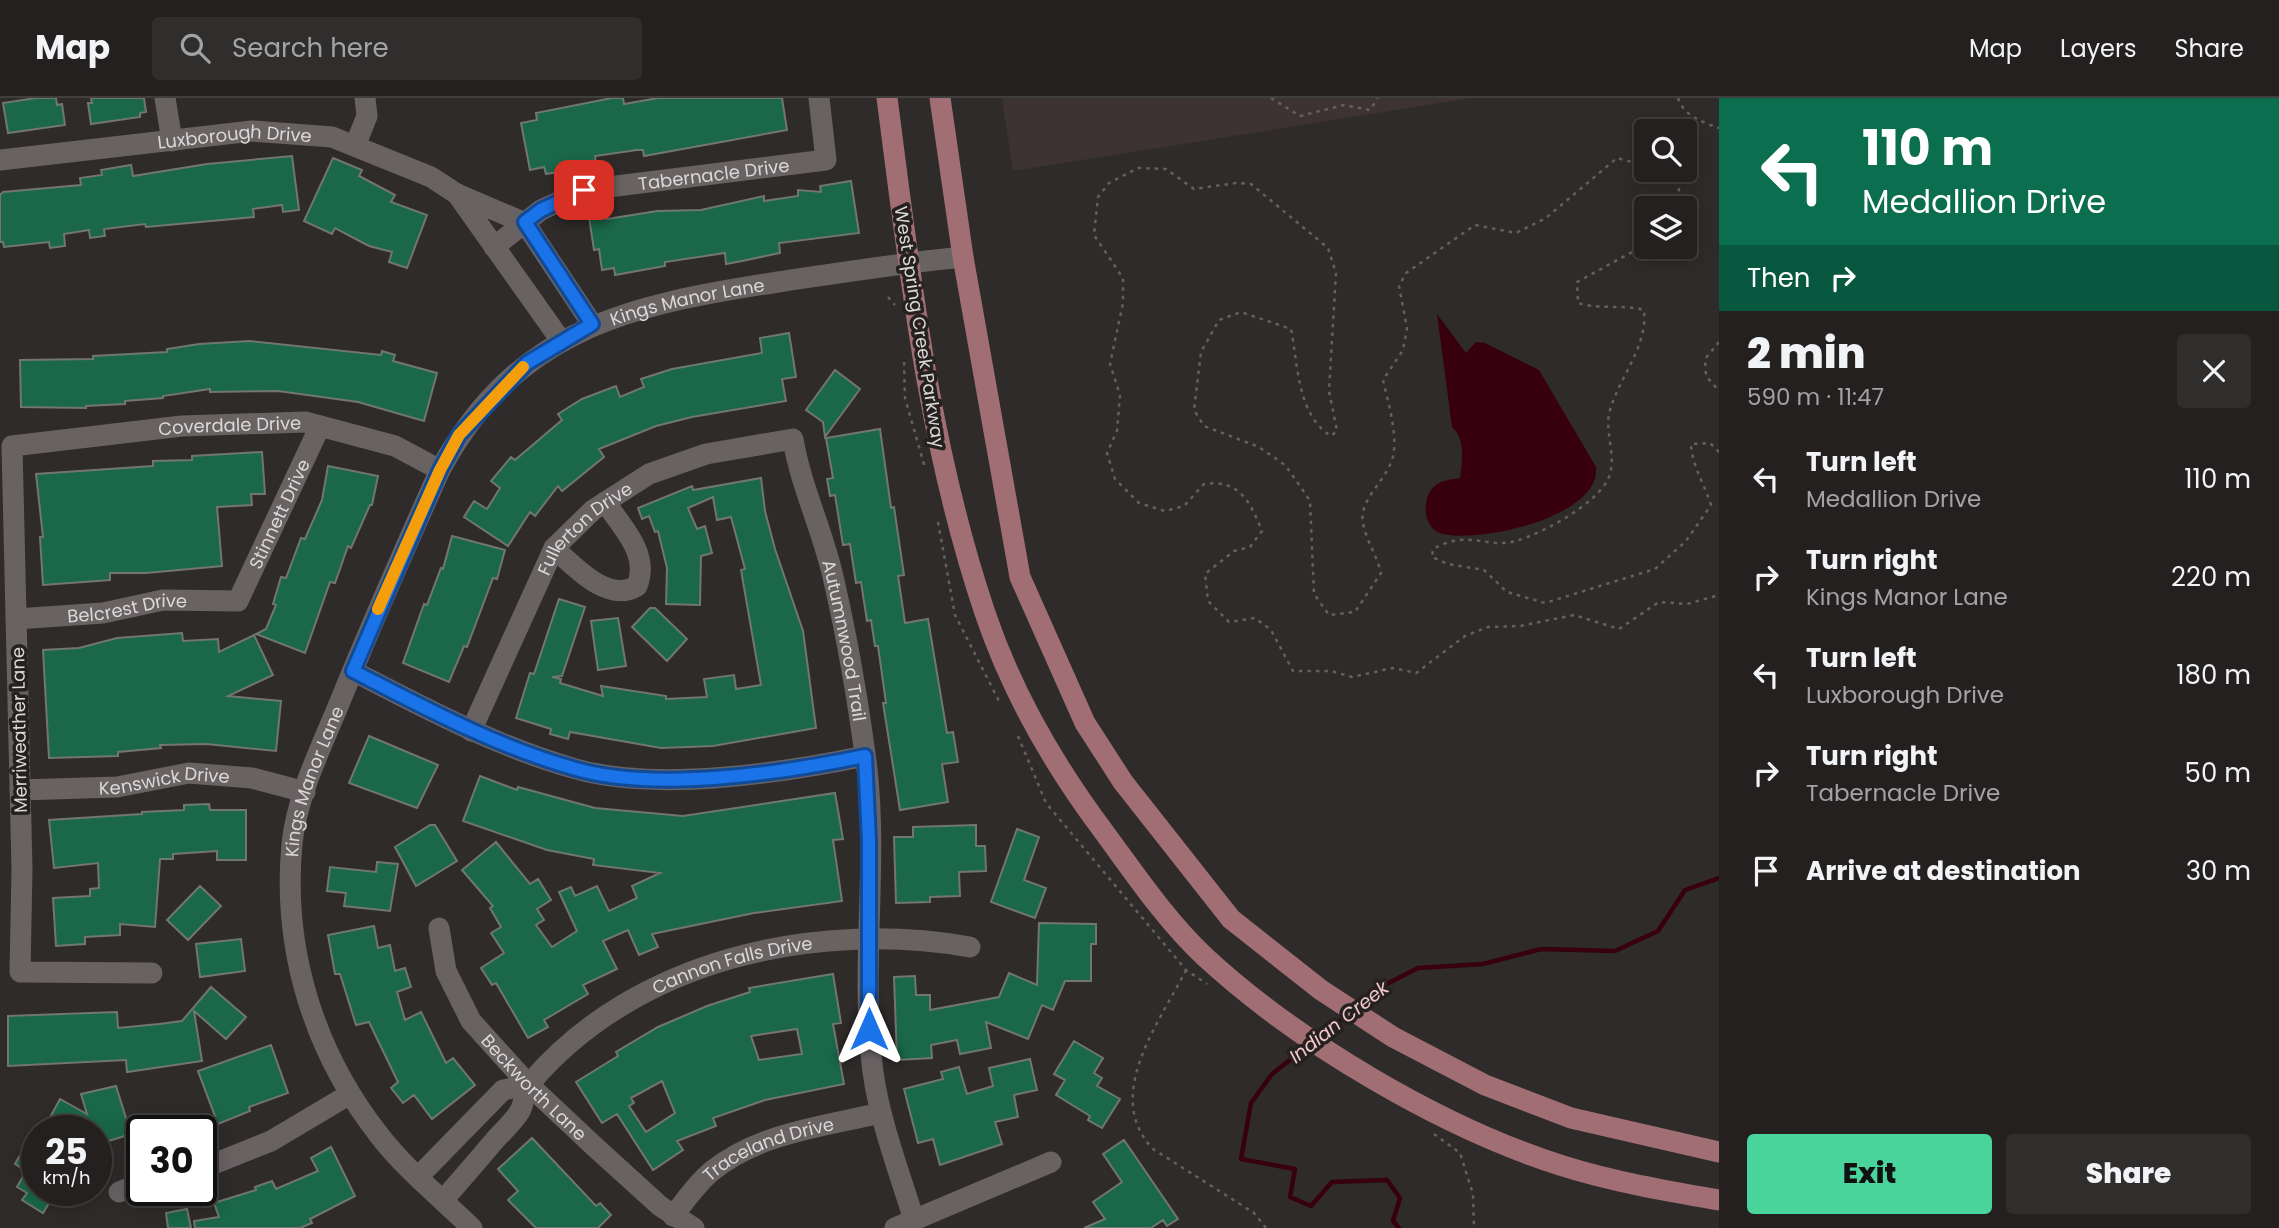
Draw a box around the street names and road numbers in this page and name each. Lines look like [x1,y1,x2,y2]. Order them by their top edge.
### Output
street label: Luxborough Drive [156,118,313,154]
street label: Tabernacle Drive [637,152,791,196]
street label: West Spring Creek Parkway [889,204,951,450]
street label: Kings Manor Lane [606,272,766,331]
street label: Coverdale Drive [157,410,302,441]
street label: Stinnett Drive [242,455,315,573]
street label: Fullerton Drive [531,476,637,579]
street label: Autumnwood Trail [817,557,873,723]
street label: Belcrest Drive [66,587,187,628]
street label: Merriweather Lane [5,647,33,813]
street label: Kings Manor Lane [278,702,349,858]
street label: Kenswick Drive [98,760,231,800]
street label: Cannon Falls Drive [648,930,814,1000]
street label: Beckworth Lane [476,1028,593,1146]
street label: Traceland Drive [697,1111,836,1186]

